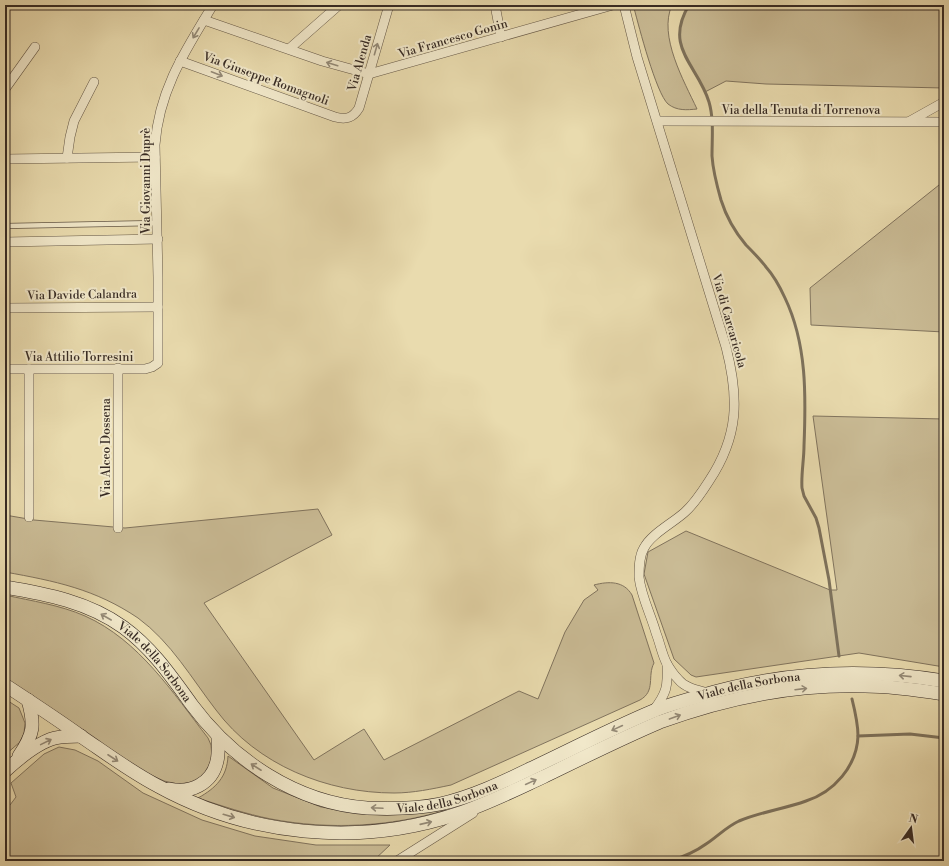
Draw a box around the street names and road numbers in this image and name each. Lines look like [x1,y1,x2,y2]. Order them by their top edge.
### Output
street label: Via Francesco Gonin [396,16,509,62]
street label: Via Alenda [344,32,375,94]
street label: Via Giuseppe Romagnoli [200,49,331,109]
street label: Via della Tenuta di Torrenova [721,103,881,118]
street label: Via Giovanni Duprè [139,128,154,235]
street label: Via di Carcaricola [708,271,750,371]
street label: Via Davide Calandra [26,287,138,303]
street label: Via Attilio Torresini [24,350,133,365]
street label: Via Alceo Dossena [99,397,114,499]
street label: Viale della Sorbona [114,618,196,706]
street label: Viale della Sorbona [695,669,802,704]
street label: Viale della Sorbona [395,777,501,816]

